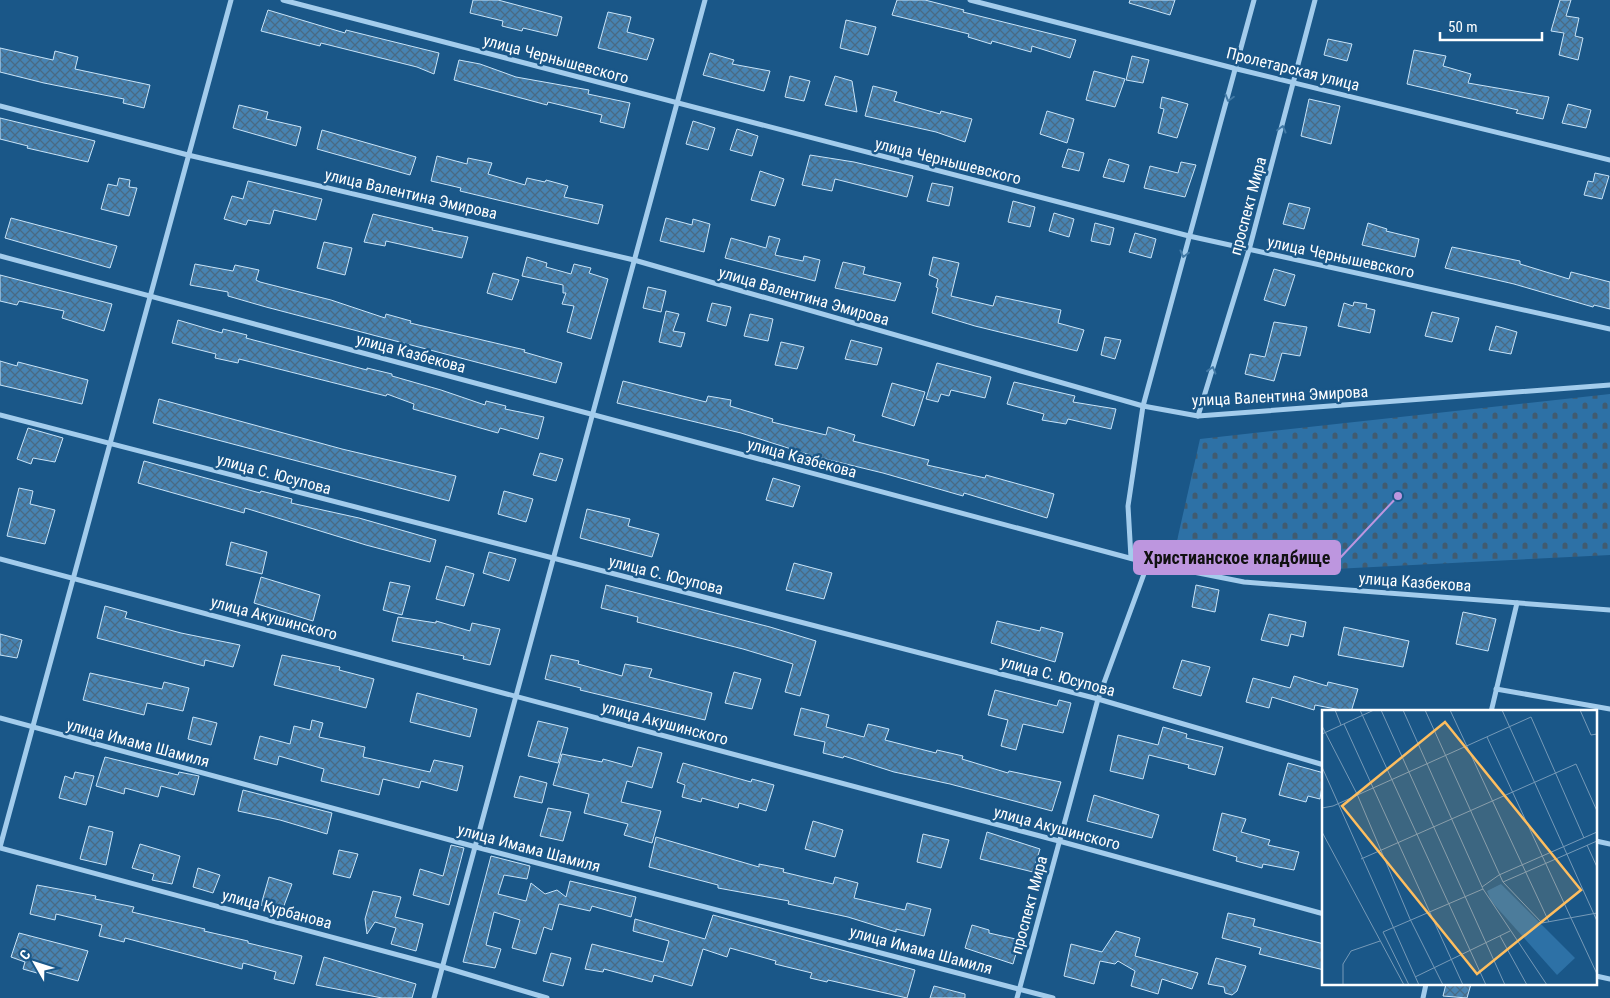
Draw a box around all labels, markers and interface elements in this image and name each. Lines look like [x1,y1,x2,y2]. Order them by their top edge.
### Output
scale bar [1440,10,1542,42]
text: 50 m [1448,18,1478,36]
street label: улица Чернышевского [481,30,631,88]
street label: Пролетарская улица [1225,43,1361,95]
one-way arrow [1224,93,1234,102]
one-way arrow [1276,126,1286,134]
street label: улица Чернышевского [873,134,1023,188]
street label: проспект Мира [1226,155,1270,257]
street label: улица Валентина Эмирова [323,165,499,223]
street label: улица Чернышевского [1266,232,1416,282]
one-way arrow [1179,250,1190,259]
street label: улица Валентина Эмирова [717,263,891,329]
street label: улица Казбекова [354,329,468,377]
one-way arrow [1207,366,1217,374]
street label: улица Валентина Эмирова [1191,382,1369,410]
street label: улица Казбекова [745,434,859,482]
street label: улица С. Юсупова [215,450,333,498]
callout: Христианское кладбище [1134,541,1340,574]
text: Христианское кладбище [1144,547,1331,568]
street label: улица С. Юсупова [607,552,725,598]
street label: улица Казбекова [1358,569,1472,595]
street label: улица Акушинского [209,592,339,644]
street label: улица С. Юсупова [999,652,1117,700]
street label: улица Акушинского [600,697,730,749]
inset map [1322,710,1598,986]
street label: улица Имама Шамиля [65,715,211,771]
street label: улица Акушинского [992,802,1122,854]
street label: улица Имама Шамиля [456,820,602,876]
street label: проспект Мира [1007,854,1051,956]
street label: улица Курбанова [220,885,334,933]
street label: улица Имама Шамиля [848,922,994,978]
north arrow [10,938,60,988]
text: С [16,947,34,963]

